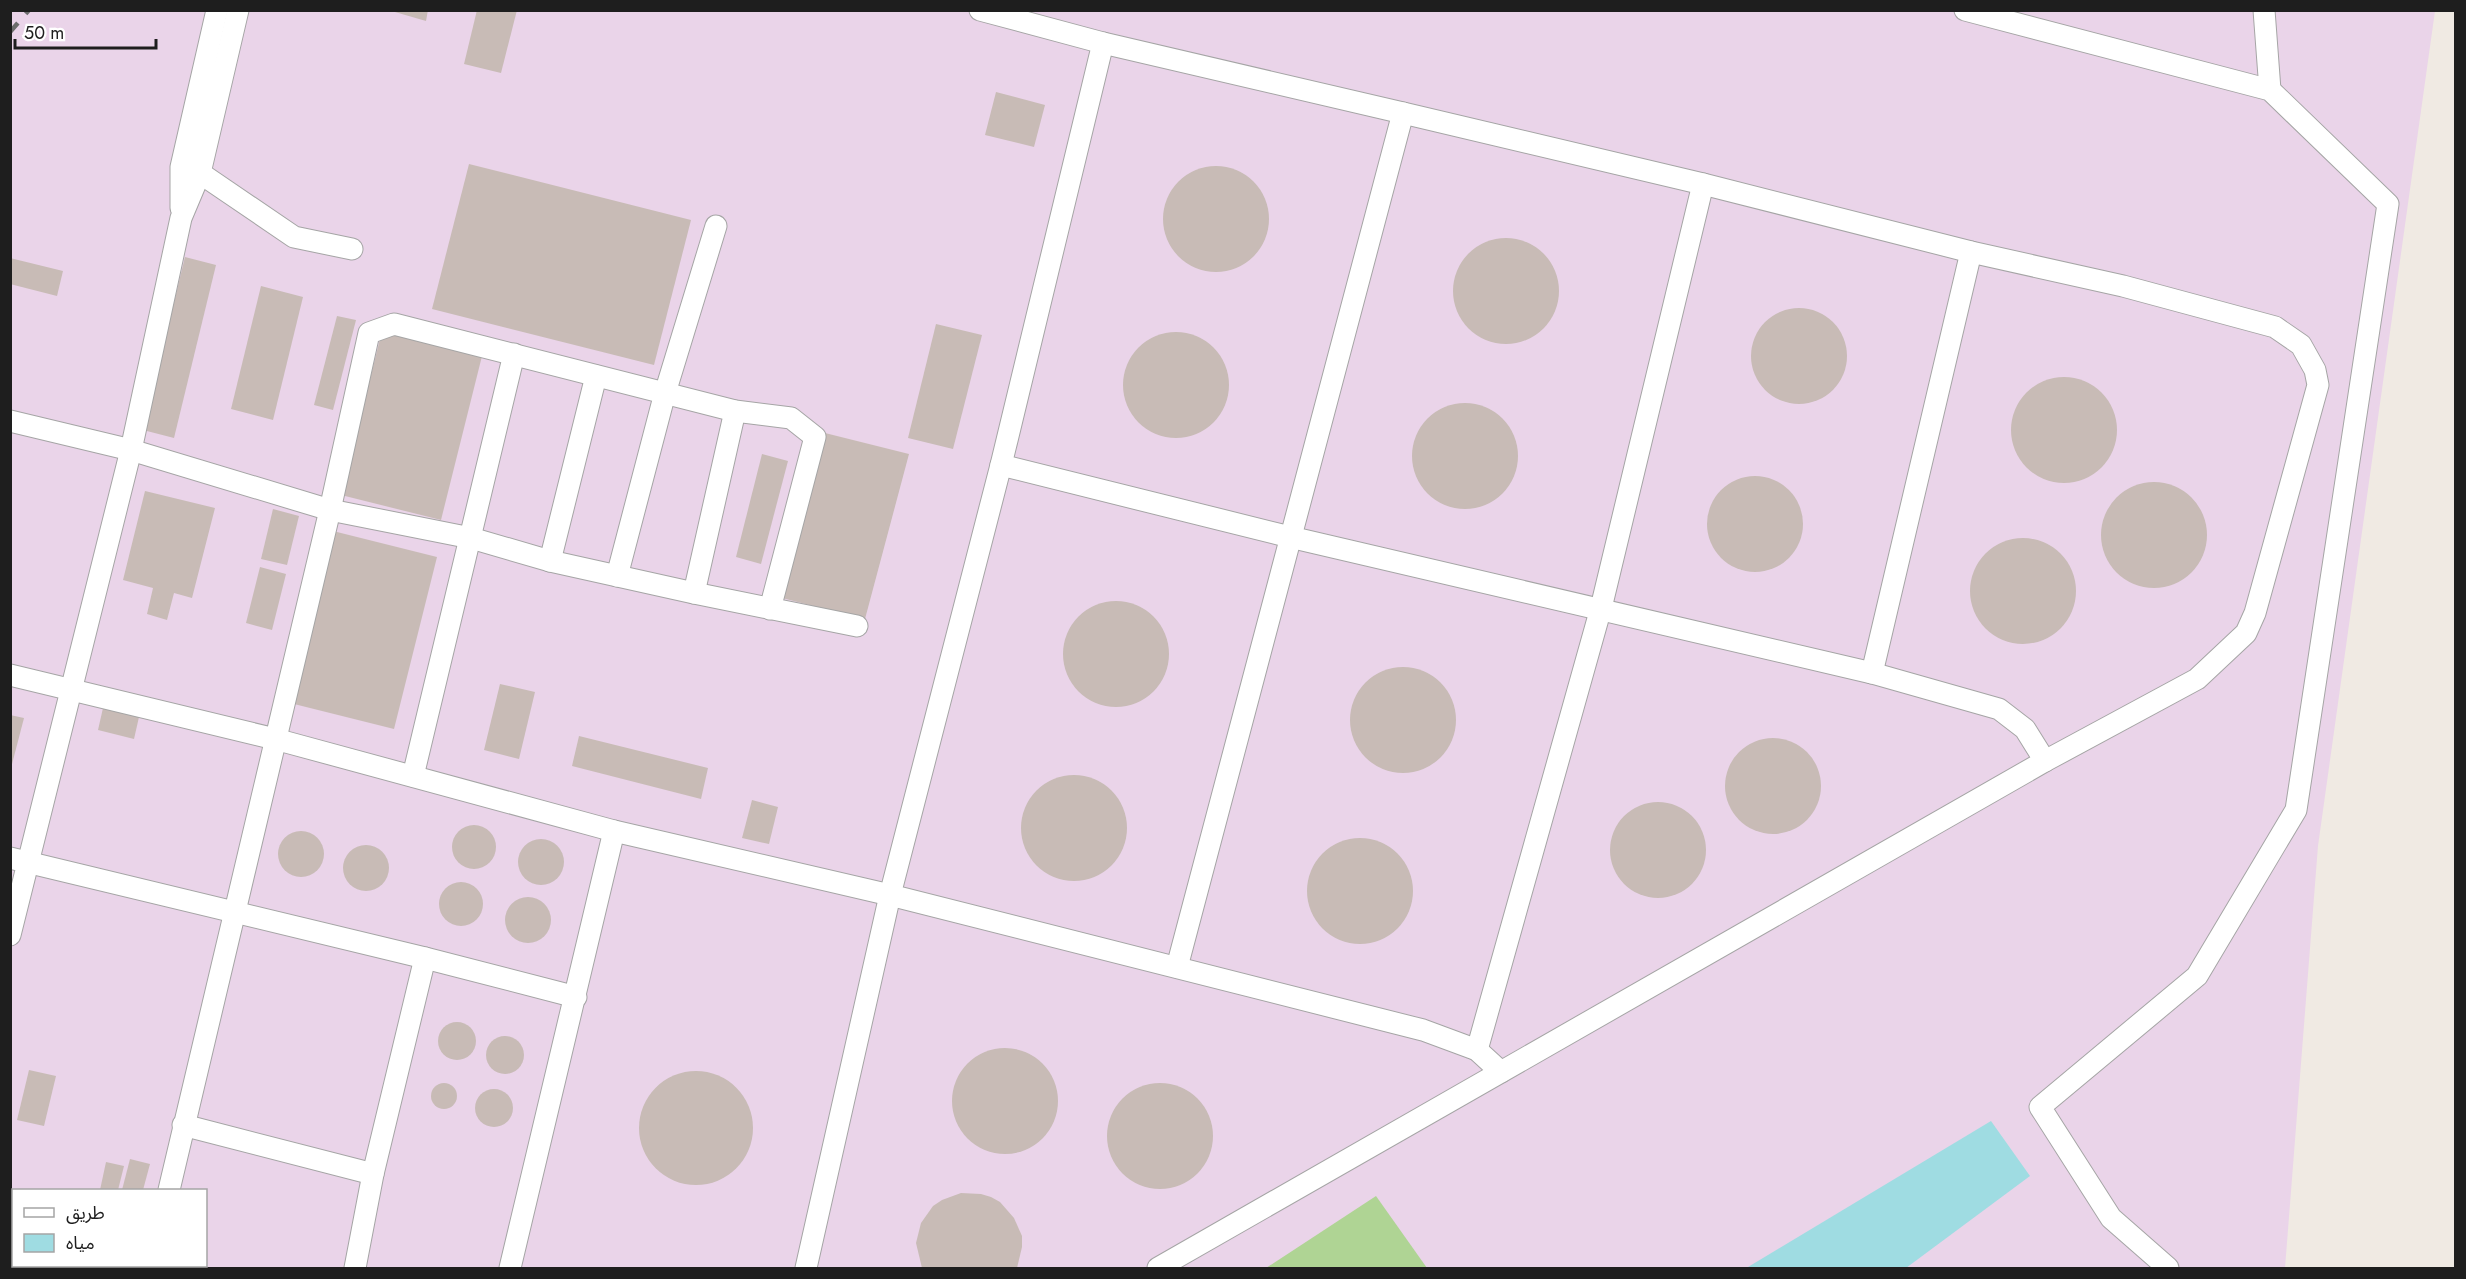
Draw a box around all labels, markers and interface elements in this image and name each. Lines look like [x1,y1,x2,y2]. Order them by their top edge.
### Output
scale bar [15,12,156,50]
text: 50 m [24,20,64,46]
legend [12,1189,207,1267]
text: طريق [66,1200,105,1226]
text: مياه [66,1230,95,1256]

